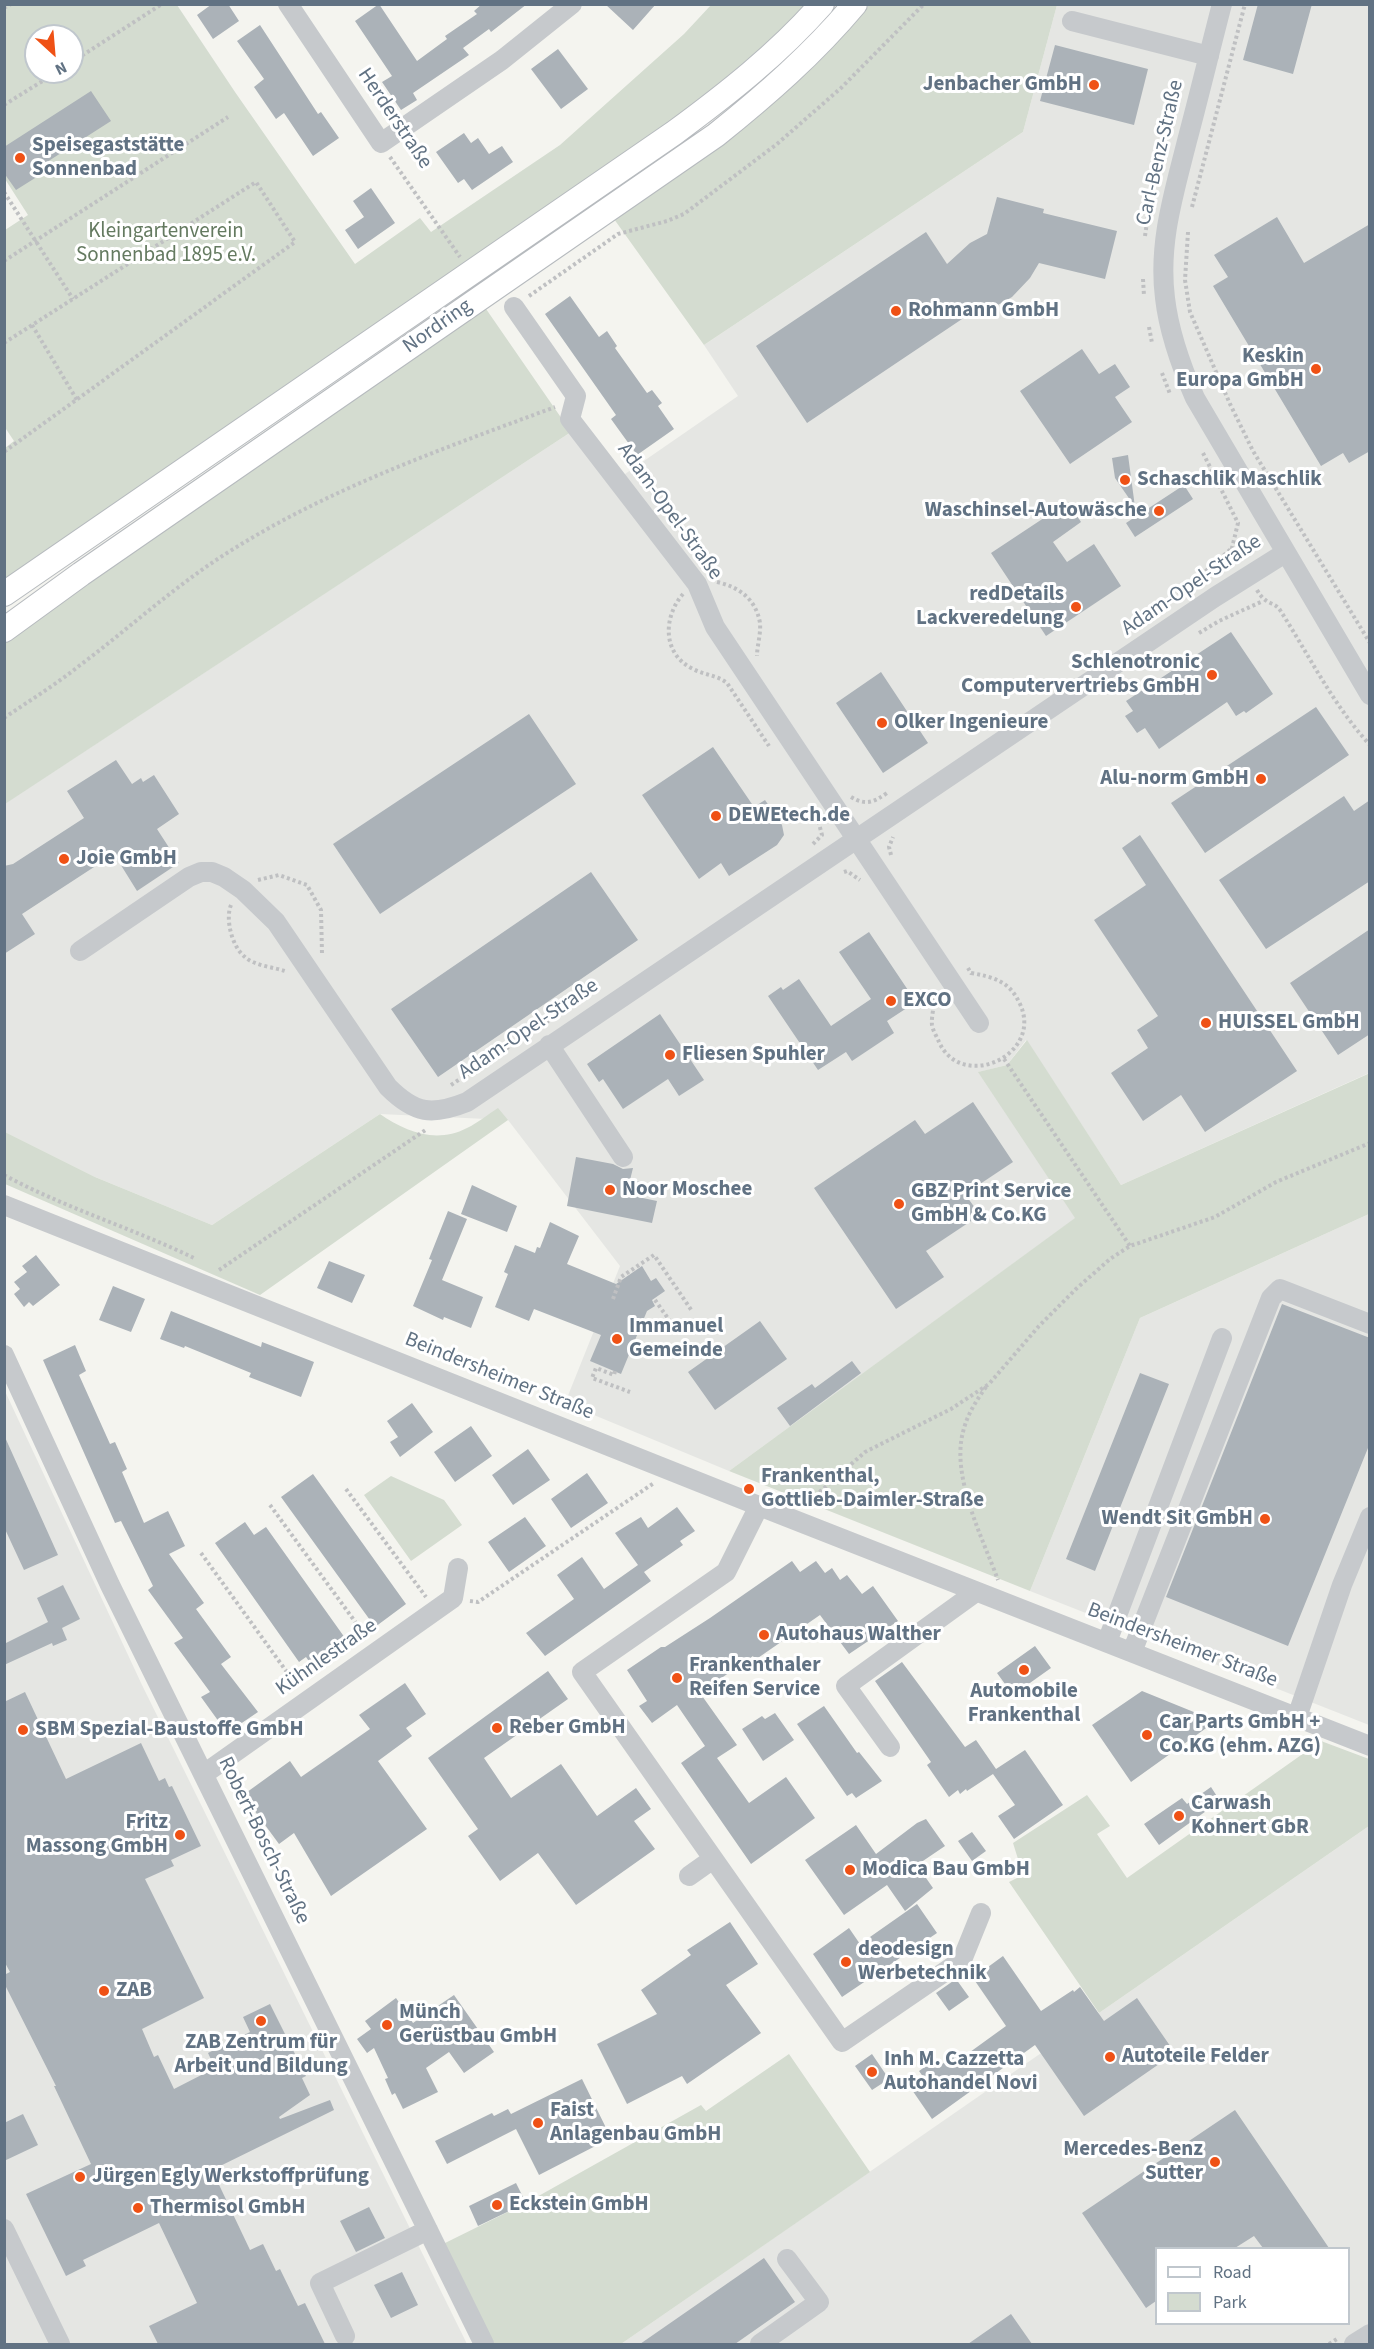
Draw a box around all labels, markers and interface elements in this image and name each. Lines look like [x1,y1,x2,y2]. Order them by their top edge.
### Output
north arrow [24,24,84,84]
text: N [51,56,71,81]
street label: Herderstraße [351,64,437,174]
place label: Jenbacher GmbH [923,72,1082,98]
marker: Jenbacher GmbH [1087,78,1101,92]
street label: Carl-Benz-Straße [1132,78,1190,228]
place label: Speisegaststätte Sonnenbad [32,133,184,183]
marker: Speisegaststätte Sonnenbad [13,151,27,165]
park label: Kleingartenverein Sonnenbad 1895 e.V. [76,219,256,269]
street label: Nordring [399,294,477,360]
place label: Rohmann GmbH [908,298,1059,324]
marker: Rohmann GmbH [889,304,903,318]
place label: Keskin Europa GmbH [1176,344,1304,394]
marker: Keskin Europa GmbH [1309,362,1323,376]
street label: Adam-Opel-Straße [611,439,727,585]
place label: Schaschlik Maschlik [1137,467,1322,493]
marker: Schaschlik Maschlik [1118,473,1132,487]
place label: Waschinsel-Autowäsche [925,498,1147,524]
marker: Waschinsel-Autowäsche [1152,504,1166,518]
street label: Adam-Opel-Straße [1117,530,1267,642]
place label: redDetails Lackveredelung [916,582,1064,632]
marker: redDetails Lackveredelung [1069,600,1083,614]
place label: Schlenotronic Computervertriebs GmbH [961,650,1200,700]
marker: Schlenotronic Computervertriebs GmbH [1205,668,1219,682]
place label: Olker Ingenieure [894,710,1048,736]
marker: Olker Ingenieure [875,716,889,730]
place label: Alu-norm GmbH [1100,766,1249,792]
marker: Alu-norm GmbH [1254,772,1268,786]
place label: DEWEtech.de [728,803,850,829]
marker: DEWEtech.de [709,809,723,823]
place label: Joie GmbH [76,846,177,872]
marker: Joie GmbH [57,852,71,866]
street label: Adam-Opel-Straße [454,974,604,1086]
place label: EXCO [903,988,952,1014]
marker: EXCO [884,994,898,1008]
place label: HUISSEL GmbH [1218,1010,1360,1036]
marker: HUISSEL GmbH [1199,1016,1213,1030]
place label: Fliesen Spuhler [682,1042,825,1068]
marker: Fliesen Spuhler [663,1048,677,1062]
place label: Noor Moschee [622,1177,752,1203]
place label: GBZ Print Service GmbH & Co.KG [911,1179,1071,1229]
marker: Noor Moschee [603,1183,617,1197]
marker: GBZ Print Service GmbH & Co.KG [892,1197,906,1211]
place label: Immanuel Gemeinde [629,1314,723,1364]
street label: Beindersheimer Straße [401,1328,597,1426]
marker: Immanuel Gemeinde [610,1332,624,1346]
place label: Frankenthal, Gottlieb-Daimler-Straße [761,1464,984,1514]
marker: Frankenthal, Gottlieb-Daimler-Straße [742,1482,756,1496]
place label: Wendt Sit GmbH [1101,1506,1253,1532]
marker: Wendt Sit GmbH [1258,1512,1272,1526]
street label: Beindersheimer Straße [1083,1598,1281,1694]
street label: Kühnlestraße [272,1614,382,1702]
place label: Autohaus Walther [776,1622,941,1648]
marker: Autohaus Walther [757,1628,771,1642]
place label: Frankenthaler Reifen Service [689,1653,821,1703]
marker: Automobile Frankenthal [1017,1663,1031,1677]
marker: Frankenthaler Reifen Service [670,1671,684,1685]
place label: Automobile Frankenthal [968,1679,1080,1729]
place label: Car Parts GmbH + Co.KG (ehm. AZG) [1159,1710,1321,1760]
place label: Reber GmbH [509,1715,626,1741]
place label: SBM Spezial-Baustoffe GmbH [35,1717,304,1743]
marker: Reber GmbH [490,1721,504,1735]
marker: SBM Spezial-Baustoffe GmbH [16,1723,30,1737]
marker: Car Parts GmbH + Co.KG (ehm. AZG) [1140,1728,1154,1742]
street label: Robert-Bosch-Straße [212,1753,314,1929]
place label: Carwash Kohnert GbR [1191,1791,1309,1841]
marker: Carwash Kohnert GbR [1172,1809,1186,1823]
place label: Fritz Massong GmbH [26,1810,168,1860]
marker: Fritz Massong GmbH [173,1828,187,1842]
place label: Modica Bau GmbH [862,1857,1030,1883]
marker: Modica Bau GmbH [843,1863,857,1877]
place label: deodesign Werbetechnik [858,1937,987,1987]
marker: deodesign Werbetechnik [839,1955,853,1969]
place label: ZAB [116,1978,152,2004]
marker: ZAB [97,1984,111,1998]
place label: Münch Gerüstbau GmbH [399,2000,557,2050]
marker: ZAB Zentrum für Arbeit und Bildung [254,2014,268,2028]
marker: Münch Gerüstbau GmbH [380,2018,394,2032]
place label: ZAB Zentrum für Arbeit und Bildung [174,2030,348,2080]
place label: Autoteile Felder [1122,2044,1269,2070]
place label: Inh M. Cazzetta Autohandel Novi [884,2047,1038,2097]
marker: Autoteile Felder [1103,2050,1117,2064]
marker: Inh M. Cazzetta Autohandel Novi [865,2065,879,2079]
place label: Faist Anlagenbau GmbH [550,2098,721,2148]
marker: Faist Anlagenbau GmbH [531,2116,545,2130]
place label: Mercedes-Benz Sutter [1063,2137,1203,2187]
marker: Mercedes-Benz Sutter [1208,2155,1222,2169]
place label: Jürgen Egly Werkstoffprüfung [92,2164,369,2190]
marker: Jürgen Egly Werkstoffprüfung [73,2170,87,2184]
place label: Eckstein GmbH [509,2192,649,2218]
place label: Thermisol GmbH [150,2195,305,2221]
marker: Eckstein GmbH [490,2198,504,2212]
marker: Thermisol GmbH [131,2201,145,2215]
legend [1155,2247,1350,2325]
text: Road [1213,2260,1252,2285]
text: Park [1213,2290,1247,2315]

